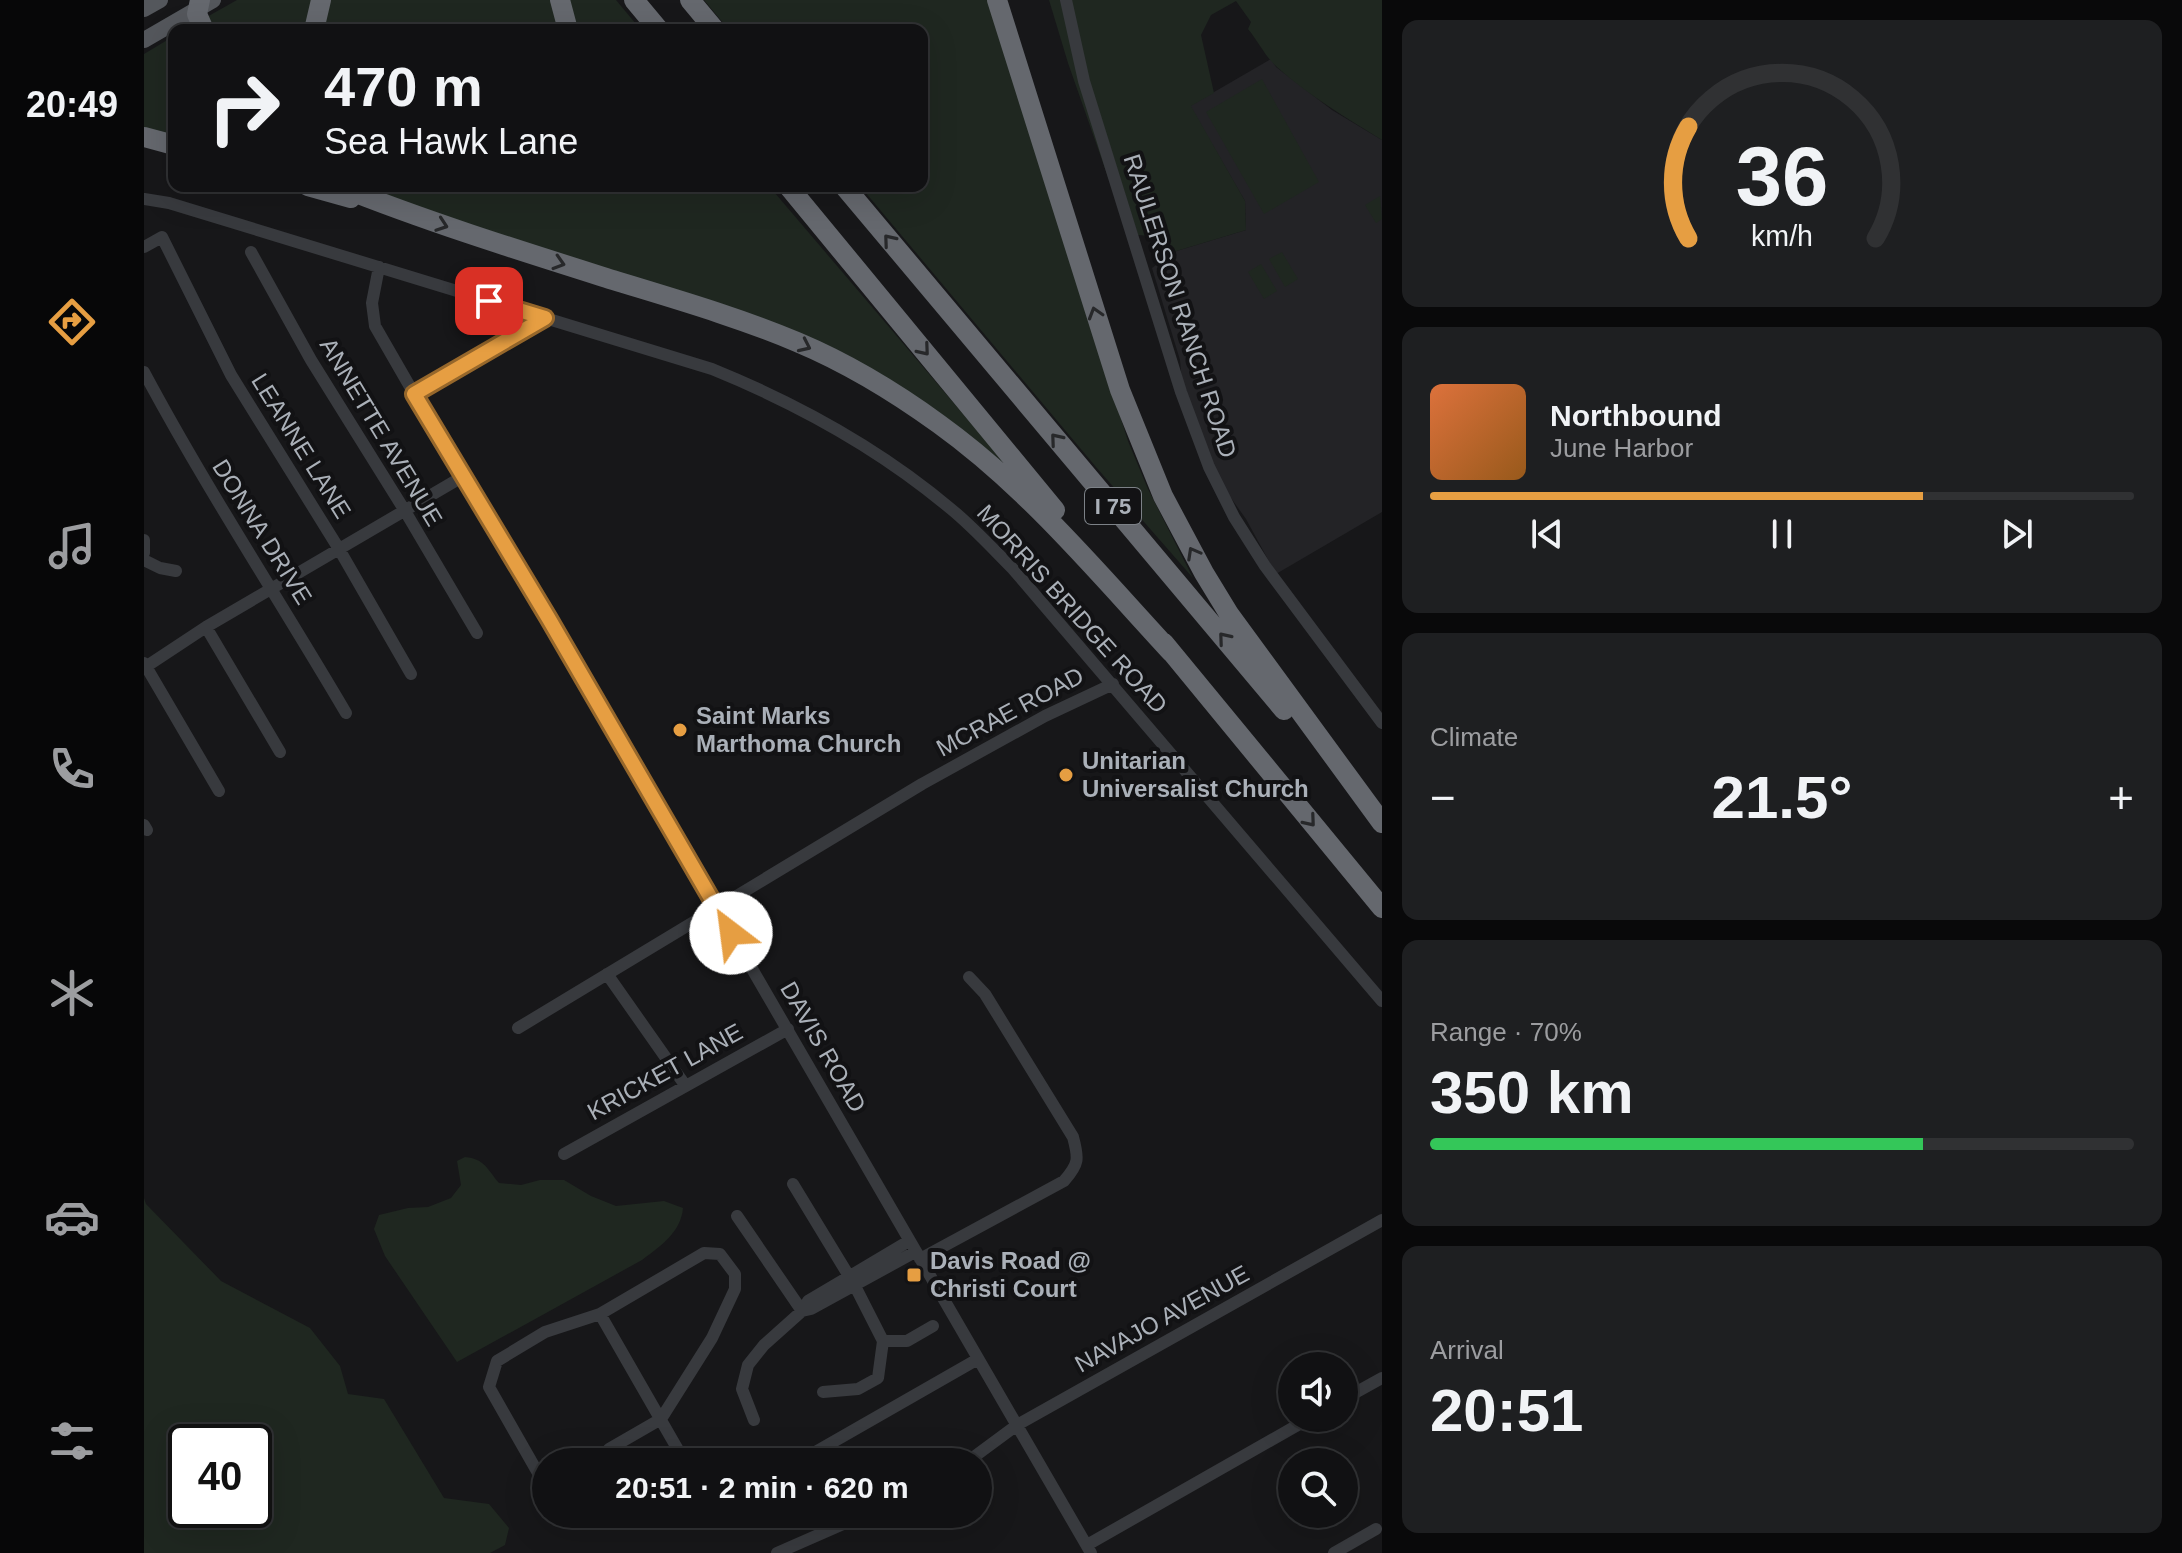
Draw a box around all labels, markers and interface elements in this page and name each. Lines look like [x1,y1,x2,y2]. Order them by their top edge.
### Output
text: 470 m [324,55,483,118]
icon: right [192,56,296,160]
text: 20:49 [26,84,118,125]
text: Sea Hawk Lane [324,121,578,162]
text: 36 [1736,130,1828,223]
street label: RAULERSON RANCH ROAD [1119,151,1242,461]
one-way arrow [435,216,448,232]
text: km/h [1751,220,1813,252]
one-way arrow [884,234,899,249]
one-way arrow [551,253,565,269]
pin [455,267,523,335]
icon: arrive [467,279,511,323]
icon: directions [44,294,100,350]
one-way arrow [1088,306,1104,320]
street label: ANNETTE AVENUE [315,333,448,531]
one-way arrow [796,337,811,353]
one-way arrow [914,340,929,355]
street label: LEANNE LANE [246,368,357,523]
text: Northbound [1550,399,1722,432]
text: June Harbor [1550,433,1693,463]
one-way arrow [1051,434,1066,448]
street label: DONNA DRIVE [207,454,318,609]
road number: I 75 [1085,488,1141,524]
street label: MORRIS BRIDGE ROAD [972,499,1173,718]
icon: previous [1525,512,1569,556]
icon: pause [1760,512,1804,556]
icon: next [1995,512,2039,556]
icon: music [44,518,100,574]
one-way arrow [1187,547,1203,562]
one-way arrow [1219,633,1234,647]
street label: MCRAE ROAD [932,661,1088,762]
place label: Saint Marks Marthoma Church [696,702,901,757]
marker: Saint Marks Marthoma Church [671,721,689,739]
text: Climate [1430,722,1518,752]
icon: phone [44,741,100,797]
place label: Unitarian Universalist Church [1082,747,1309,802]
text: 21.5° [1712,764,1852,831]
marker: Unitarian Universalist Church [1057,766,1075,784]
text: − [1430,773,1456,822]
text: + [2108,773,2134,822]
one-way arrow [1300,812,1315,827]
position arrow [689,891,773,975]
icon: climate [44,965,100,1021]
street label: DAVIS ROAD [775,977,872,1117]
text: Range · 70% [1430,1017,1582,1047]
street label: KRICKET LANE [583,1018,747,1125]
text: 350 km [1430,1059,1634,1126]
icon: car [44,1189,100,1245]
place label: Davis Road @ Christi Court [930,1247,1091,1302]
street label: NAVAJO AVENUE [1070,1260,1253,1378]
marker: Davis Road @ Christi Court [905,1266,923,1284]
text: Arrival [1430,1335,1504,1365]
map controls [1278,1352,1358,1528]
button: sound [1278,1352,1358,1432]
text: 20:51 [1430,1377,1583,1444]
icon: filters [44,1413,100,1469]
speed limit sign: 40 [168,1424,272,1528]
button: search [1278,1448,1358,1528]
text: 20:51 · 2 min · 620 m [615,1471,909,1504]

